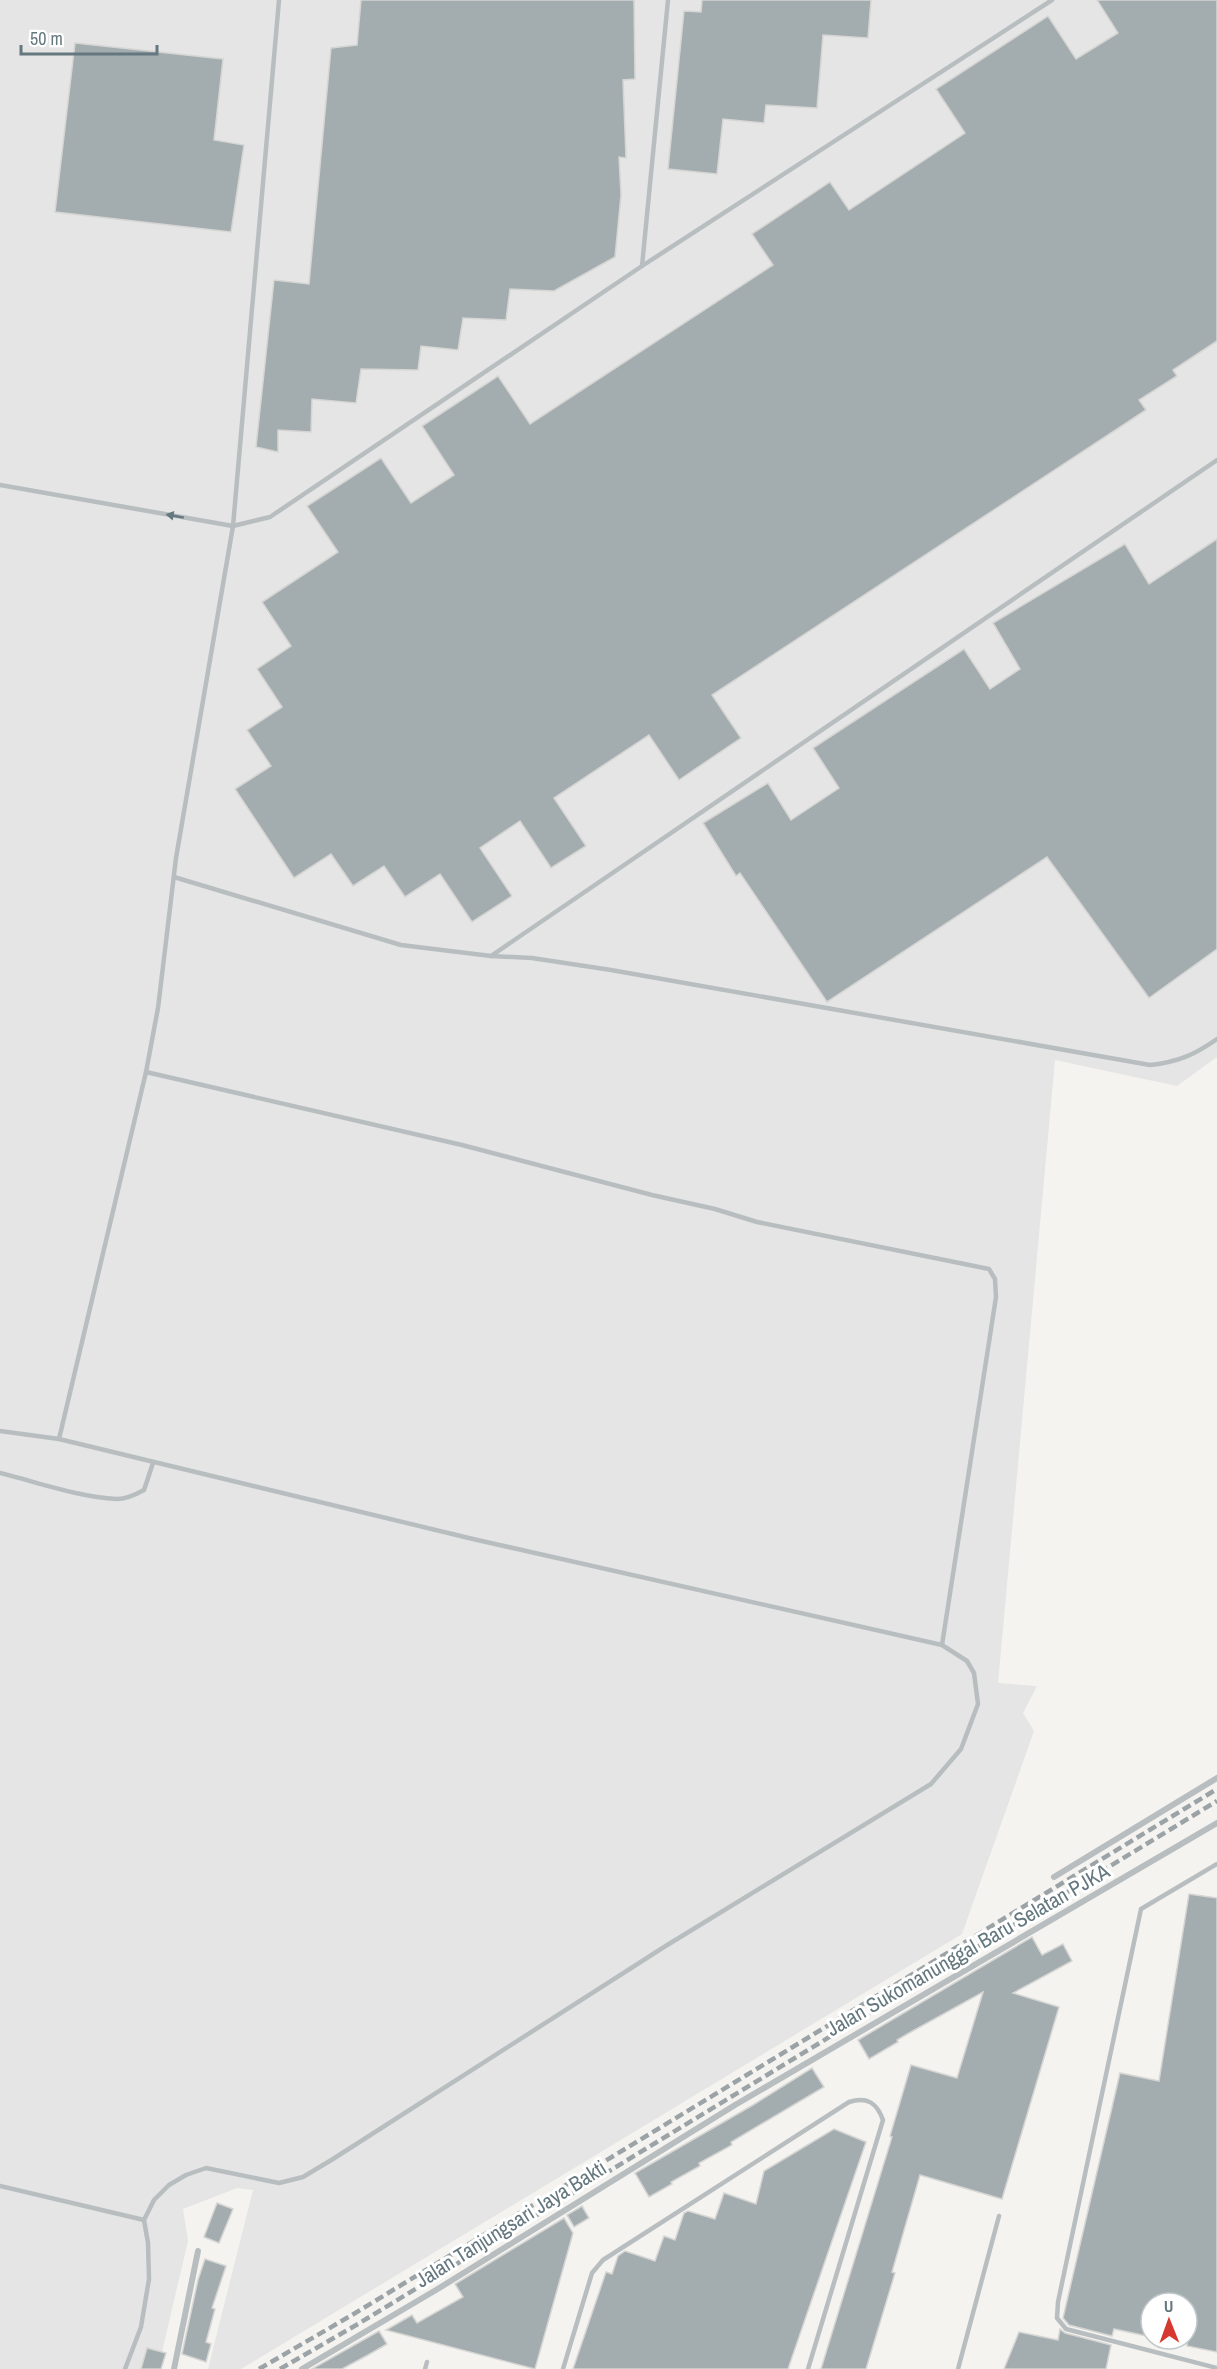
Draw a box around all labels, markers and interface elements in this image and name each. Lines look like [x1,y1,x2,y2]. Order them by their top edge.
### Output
scale bar [21,18,158,56]
text: 50 m [30,26,63,51]
one-way arrow [166,511,185,520]
street label: Jalan Sukomanunggal Baru Selatan PJKA [821,1856,1115,2043]
street label: Jalan Tanjungsari Jaya Bakti [410,2153,612,2294]
north arrow [1139,2291,1199,2351]
text: U [1164,2295,1174,2317]

